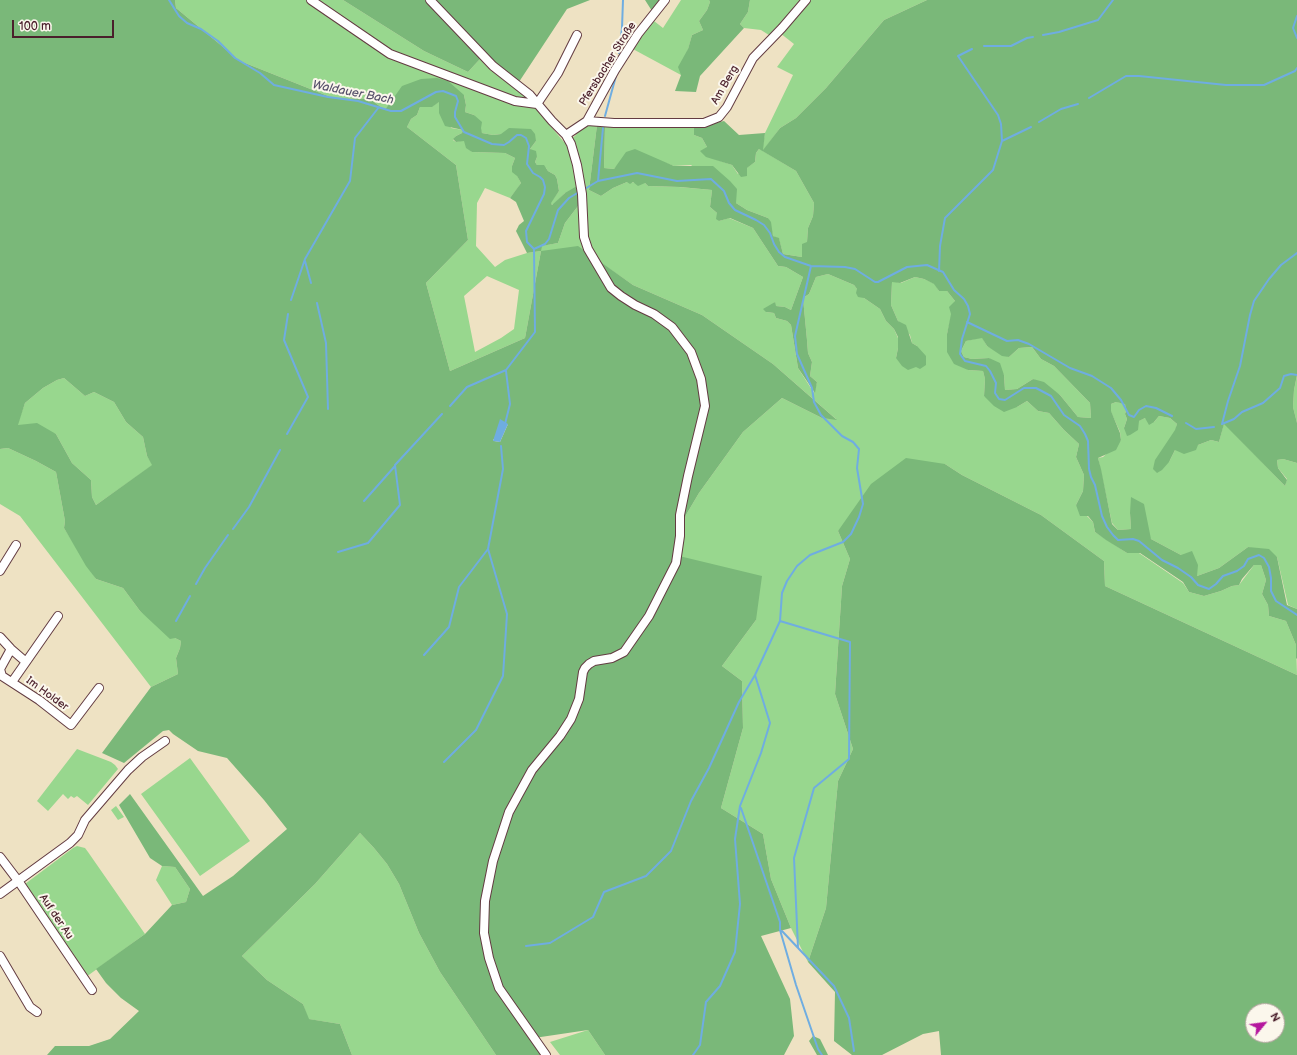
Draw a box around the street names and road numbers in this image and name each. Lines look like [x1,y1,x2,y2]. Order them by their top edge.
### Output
street label: Pfersbacher Straße [577,20,639,108]
street label: Am Berg [709,63,741,107]
street label: Im Holder [23,674,71,714]
street label: Auf der Au [36,892,76,942]

